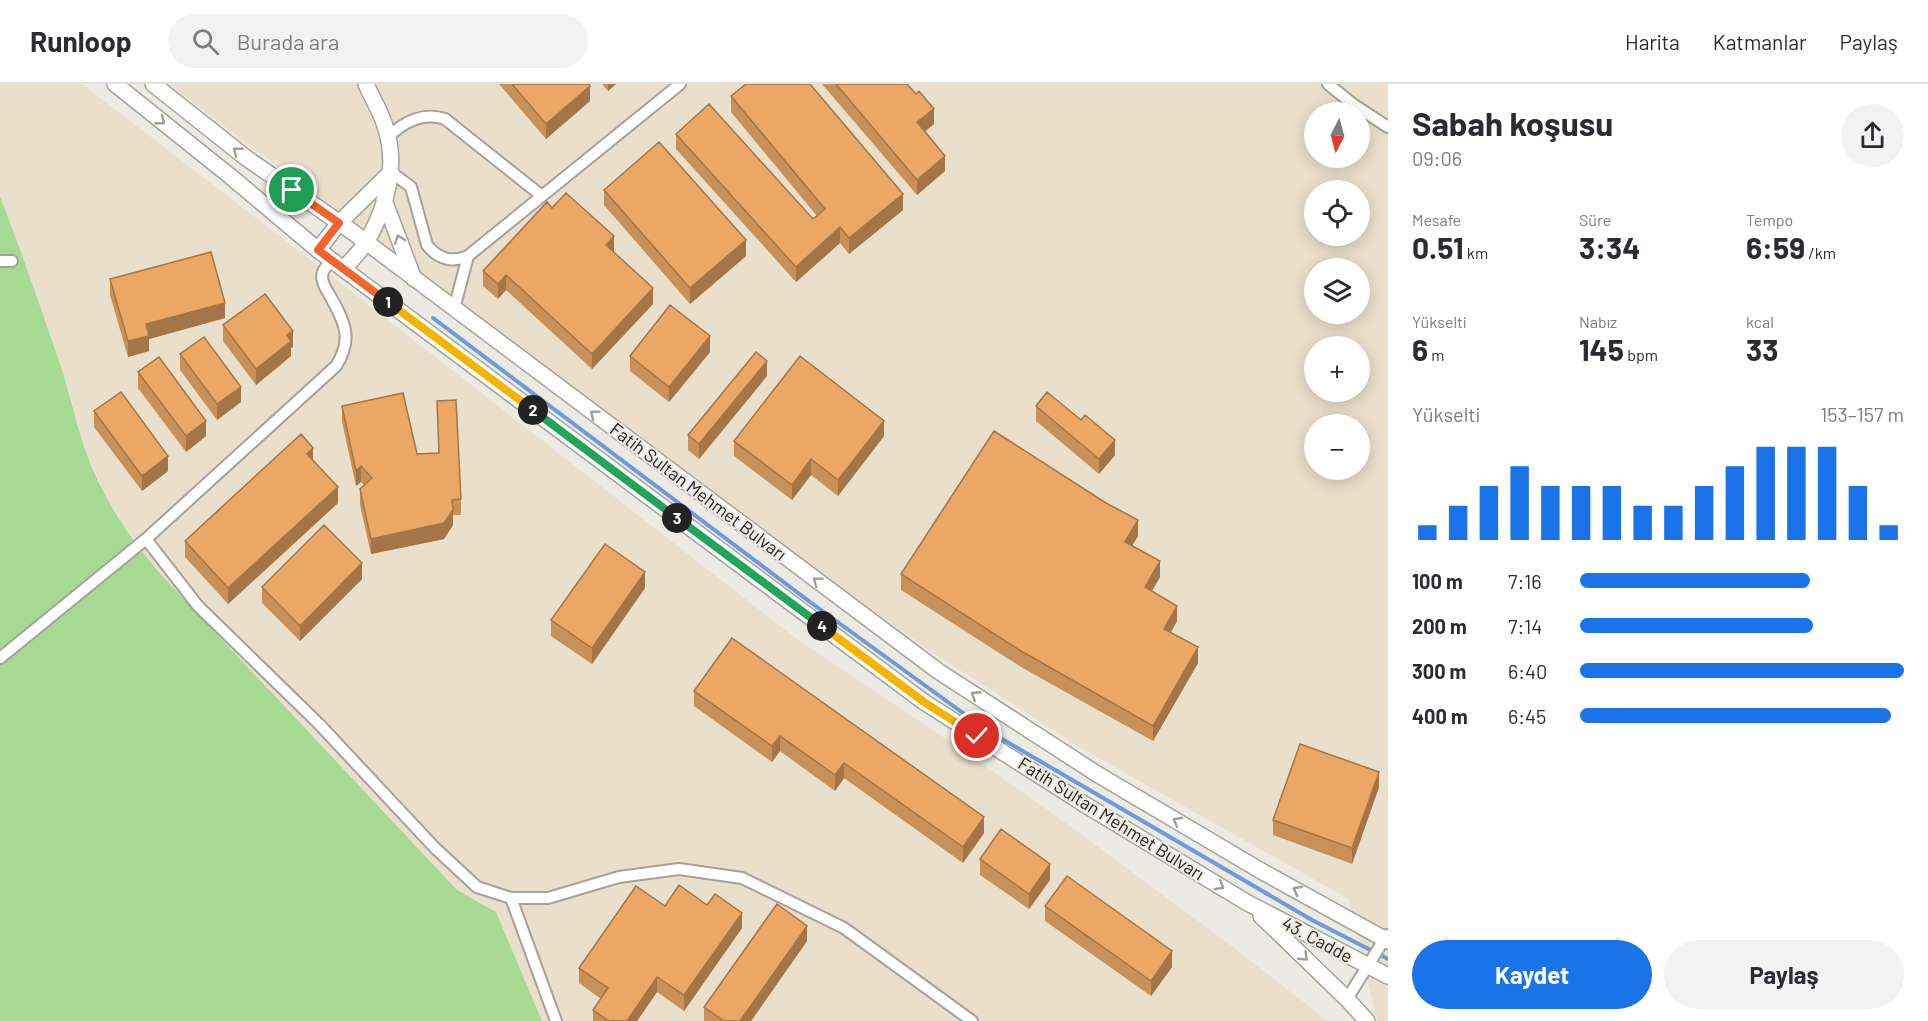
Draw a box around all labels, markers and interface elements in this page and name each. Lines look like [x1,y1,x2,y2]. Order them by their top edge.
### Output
search box [168,14,588,68]
text: Runloop [30,24,132,58]
icon: search [189,25,222,58]
text: Burada ara [237,28,339,54]
text: Harita [1625,29,1680,54]
text: Katmanlar [1713,29,1807,54]
text: Paylaş [1840,29,1898,54]
north arrow [1304,102,1370,168]
map controls [1304,102,1370,480]
text: Sabah koşusu [1412,103,1613,143]
button: share [1841,104,1904,167]
one-way arrow [154,113,165,124]
text: 09:06 [1412,146,1462,170]
one-way arrow [233,147,244,158]
pin [266,164,317,215]
icon: arrive [275,173,308,206]
button: locate [1304,180,1370,246]
text: Mesafe [1412,210,1461,229]
text: Süre [1579,210,1611,229]
text: Tempo [1746,210,1793,229]
text: 0.51 [1412,229,1464,265]
text: 3:34 [1579,229,1640,265]
text: 6:59 [1746,229,1805,265]
one-way arrow [394,234,406,245]
text: km [1464,243,1488,262]
text: /km [1805,243,1836,262]
button: layers [1304,258,1370,324]
pin: 1 [373,287,403,317]
text: 1 [385,292,391,311]
text: Yükselti [1412,312,1466,331]
text: Nabız [1579,312,1617,331]
text: kcal [1746,312,1774,331]
text: 6 [1412,331,1428,367]
text: 145 [1579,331,1624,367]
text: 33 [1746,331,1778,367]
button: + [1304,336,1370,402]
text: m [1428,345,1445,364]
text: bpm [1624,345,1658,364]
pin: 2 [518,395,548,425]
text: 2 [529,400,537,419]
text: Yükselti [1412,402,1480,426]
text: 153–157 m [1820,402,1904,426]
one-way arrow [590,410,601,421]
button: − [1304,414,1370,480]
street label: Fatih Sultan Mehmet Bulvarı [606,418,791,565]
pin: 3 [662,503,692,533]
text: 3 [673,508,681,527]
text: 100 m [1412,569,1463,593]
text: 7:16 [1508,569,1542,593]
one-way arrow [813,577,824,588]
pin: 4 [807,611,837,641]
text: 200 m [1412,614,1467,638]
text: 7:14 [1508,614,1542,638]
text: 4 [817,616,827,635]
text: 300 m [1412,659,1466,683]
text: 6:40 [1508,659,1547,683]
one-way arrow [971,691,981,703]
text: 400 m [1412,704,1468,728]
text: 6:45 [1508,704,1546,728]
pin [951,710,1002,761]
icon: check [960,719,993,752]
street label: Fatih Sultan Mehmet Bulvarı [1014,752,1209,884]
one-way arrow [1172,816,1183,828]
one-way arrow [1214,879,1224,890]
one-way arrow [1293,886,1304,897]
street label: 43. Cadde [1278,911,1357,967]
button: Kaydet [1412,940,1652,1009]
button: Paylaş [1664,940,1904,1009]
one-way arrow [1297,950,1307,961]

